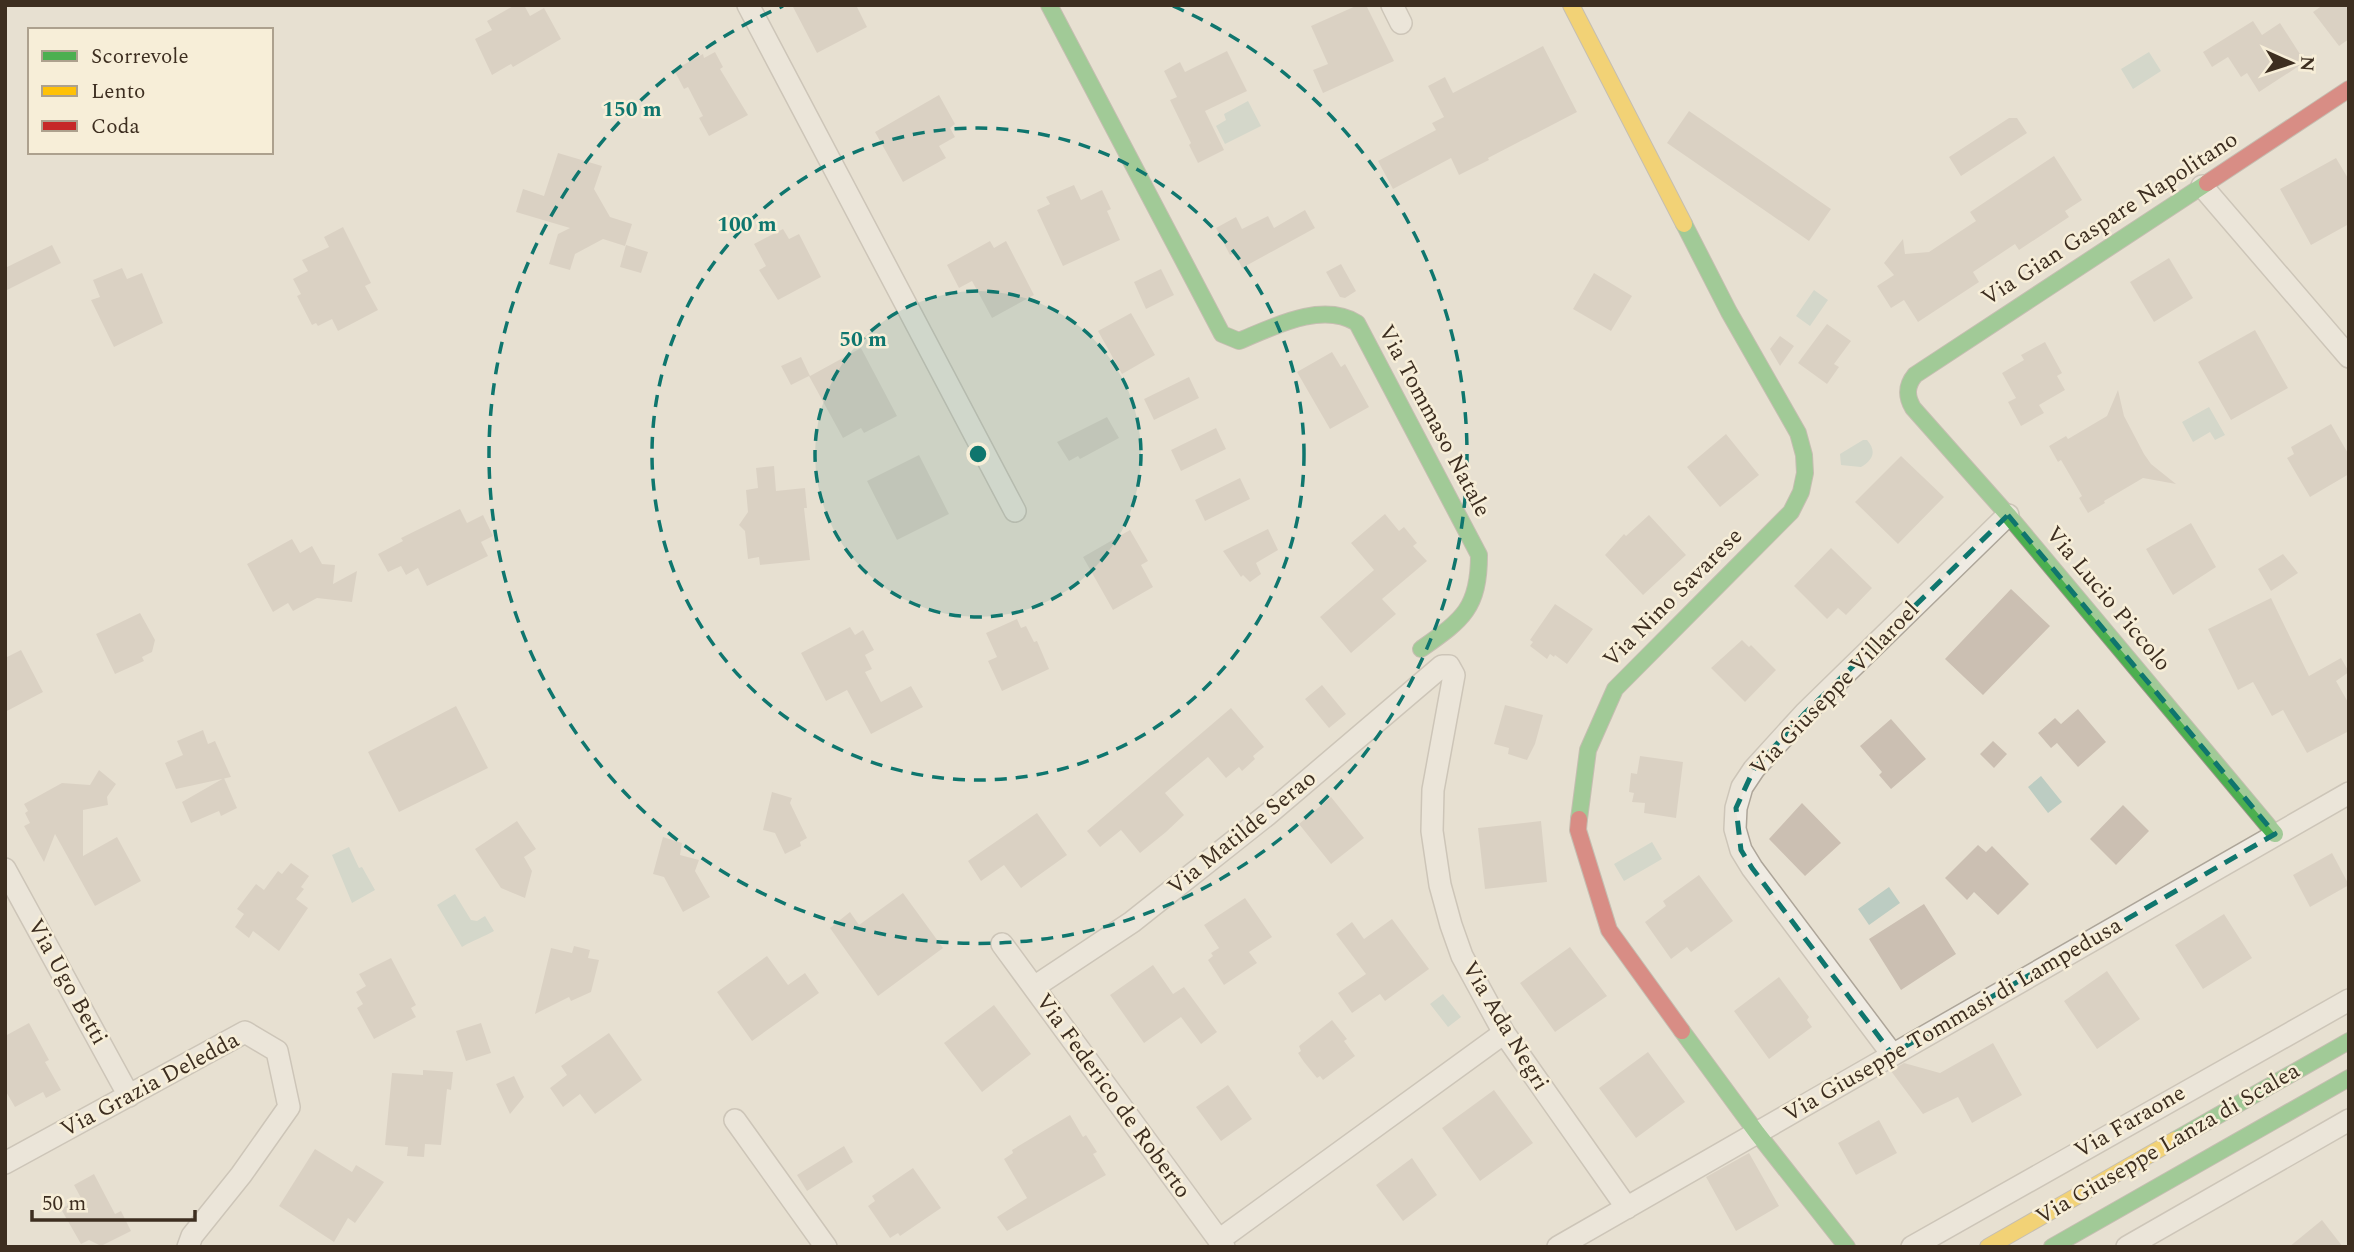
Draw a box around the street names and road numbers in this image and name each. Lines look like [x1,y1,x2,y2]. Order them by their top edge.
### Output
street label: Via Gian Gaspare Napolitano [1975,123,2245,315]
street label: Via Tommaso Natale [1368,319,1500,523]
street label: Via Lucio Piccolo [2037,519,2179,679]
street label: Via Nino Savarese [1595,520,1751,676]
street label: Via Giuseppe Villaroel [1742,594,1928,784]
street label: Via Matilde Serao [1160,762,1324,904]
street label: Via Giuseppe Tommasi di Lampedusa [1777,908,2129,1132]
street label: Via Ugo Betti [18,912,116,1052]
street label: Via Ada Negri [1452,954,1558,1098]
street label: Via Federico de Roberto [1026,986,1200,1206]
street label: Via Grazia Deledda [54,1023,246,1147]
street label: Via Giuseppe Lanza di Scalea [2029,1054,2307,1234]
street label: Via Faraone [2068,1076,2192,1168]

